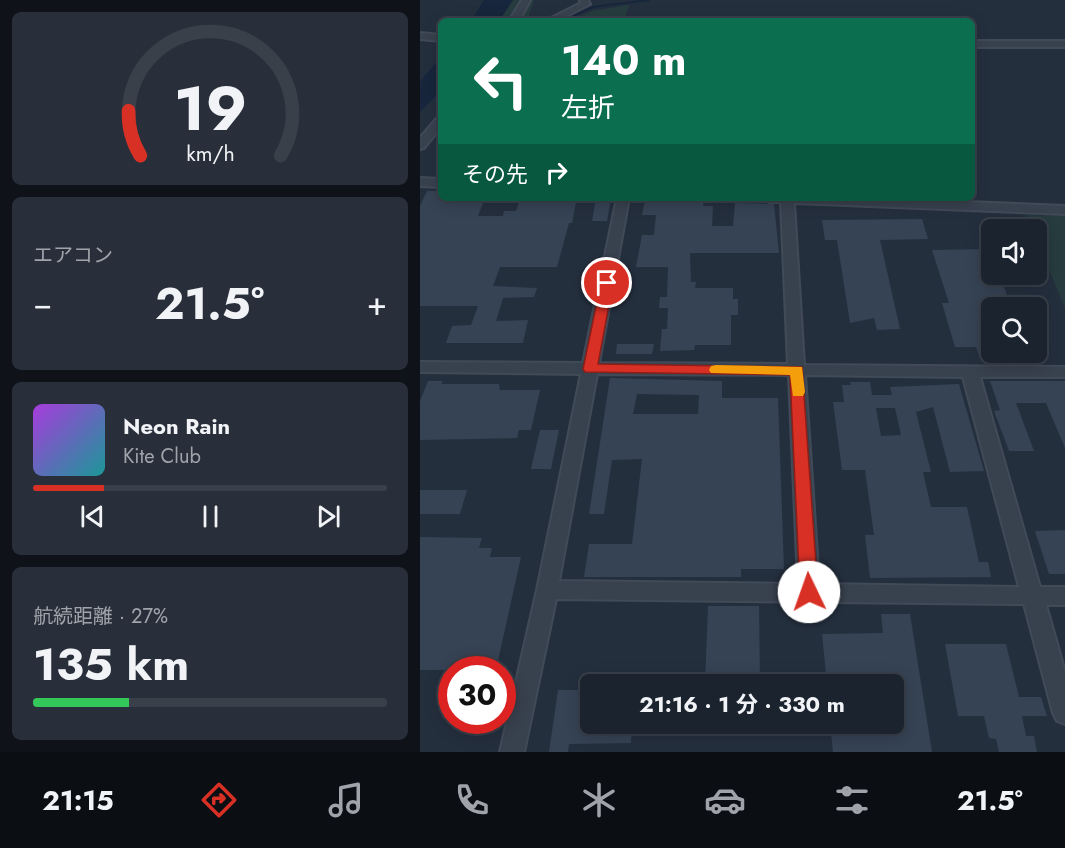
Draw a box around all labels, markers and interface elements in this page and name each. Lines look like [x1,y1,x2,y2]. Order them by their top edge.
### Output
text: 140 m [561,30,687,91]
icon: left [462,42,540,120]
text: 19 [173,63,247,153]
text: 左折 [561,88,615,127]
text: km/h [186,138,234,169]
icon: right [540,156,573,189]
text: その先 [462,158,528,190]
map controls [981,219,1047,363]
button: sound [981,219,1047,285]
text: エアコン [33,241,113,270]
pin [581,257,632,308]
icon: arrive [590,266,623,299]
text: 21.5° [155,271,264,336]
text: − [33,280,52,327]
text: + [367,280,387,327]
button: search [981,297,1047,363]
text: Neon Rain [123,410,230,442]
text: Kite Club [123,442,201,471]
icon: previous [76,500,109,533]
icon: pause [194,500,227,533]
icon: next [312,500,345,533]
position arrow [777,560,841,624]
text: 航続距離 · 27% [33,602,168,631]
text: 135 km [33,632,189,697]
speed limit sign: 30 [438,656,516,734]
text: 21:16 · 1 分 · 330 m [639,688,845,720]
icon: directions [198,779,240,821]
icon: music [325,779,367,821]
icon: phone [451,779,493,821]
icon: climate [578,779,620,821]
icon: car [704,779,746,821]
icon: filters [831,779,873,821]
text: 21:15 [42,781,114,820]
text: 21.5° [957,781,1023,820]

